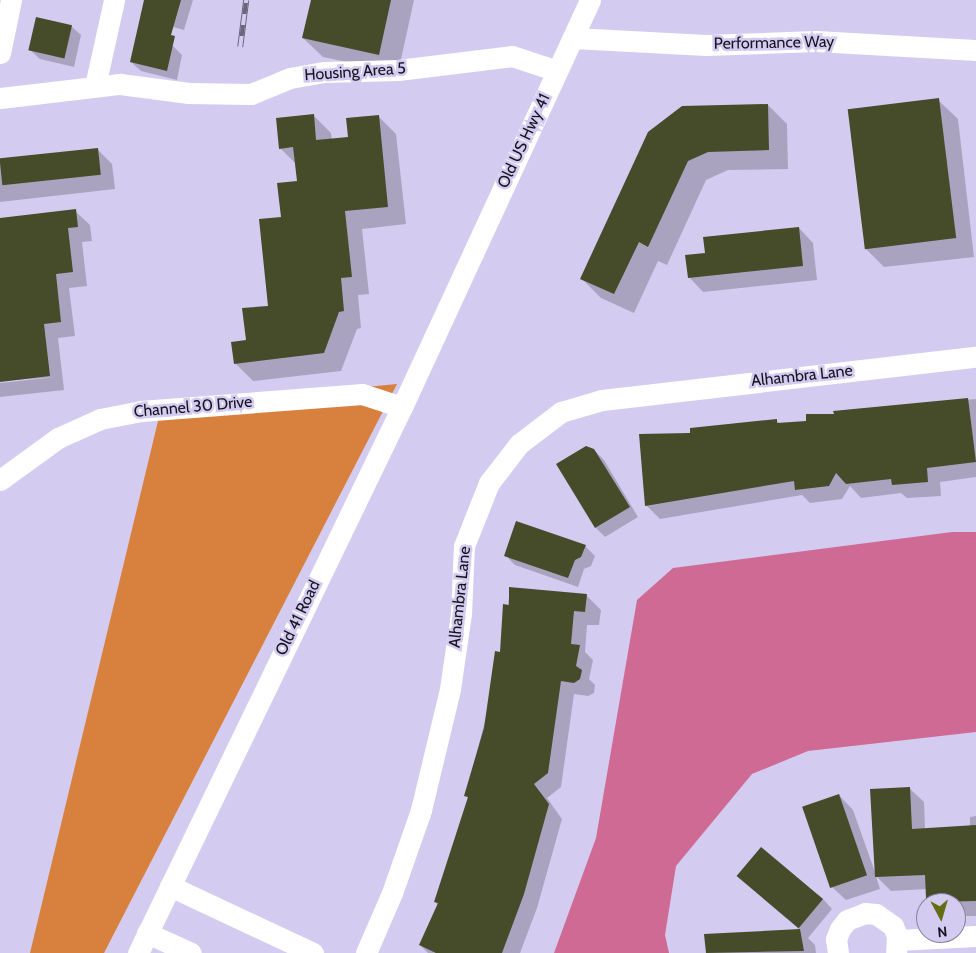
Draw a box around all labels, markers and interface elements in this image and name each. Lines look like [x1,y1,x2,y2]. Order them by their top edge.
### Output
street label: Performance Way [713,32,835,54]
street label: Housing Area 5 [304,59,406,85]
street label: Old US Hwy 41 [494,91,554,191]
street label: Alhambra Lane [750,361,854,391]
street label: Channel 30 Drive [133,392,253,422]
street label: Alhambra Lane [445,545,475,649]
street label: Old 41 Road [272,577,324,659]
north arrow [916,893,966,943]
text: N [937,922,948,941]

